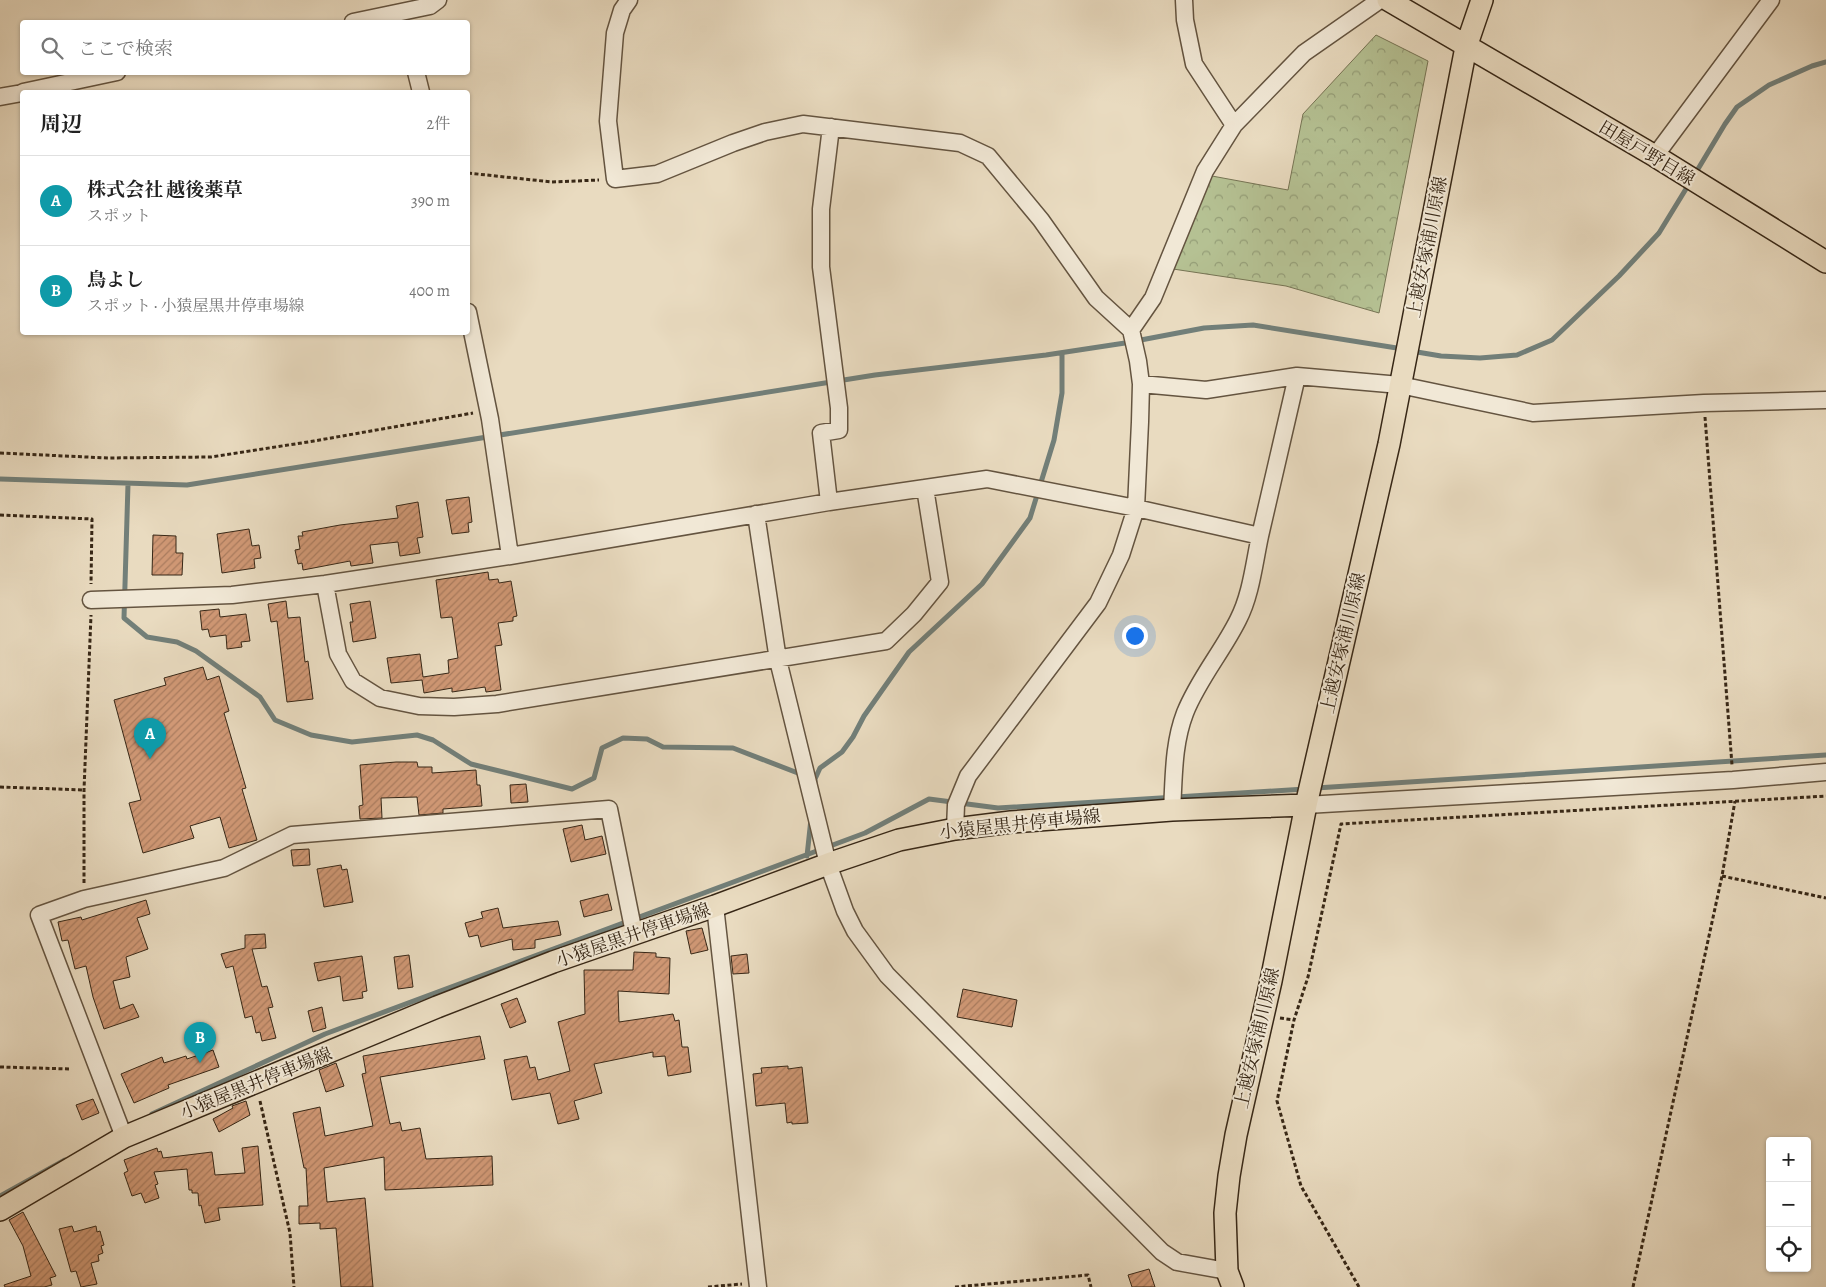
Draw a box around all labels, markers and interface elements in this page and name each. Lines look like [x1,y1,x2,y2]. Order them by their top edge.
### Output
search box [20,20,470,75]
icon: search [38,34,66,62]
text: ここで検索 [78,36,173,62]
text: 周辺 [40,110,82,138]
text: 2件 [426,113,450,135]
street label: 田屋戸野目線 [1595,115,1699,191]
street label: 上越安塚浦川原線 [1401,174,1453,320]
text: 株式会社 越後薬草 [87,177,242,203]
text: A [51,190,61,212]
text: 390 m [411,190,450,212]
text: スポット [87,205,151,227]
text: 鳥よし [87,267,144,293]
text: B [51,280,61,302]
text: 400 m [409,280,450,302]
text: スポット · 小猿屋黒井停車場線 [87,295,305,317]
street label: 上越安塚浦川原線 [1315,570,1371,716]
your location [1122,623,1148,649]
pin: A [134,718,166,759]
street label: 小猿屋黒井停車場線 [938,804,1102,844]
street label: 小猿屋黒井停車場線 [553,897,713,973]
street label: 上越安塚浦川原線 [1229,965,1285,1111]
pin: B [184,1022,216,1063]
street label: 小猿屋黒井停車場線 [176,1042,336,1124]
map controls [1766,1137,1811,1272]
button: + [1766,1137,1811,1182]
button: − [1766,1182,1811,1227]
button: locate [1766,1227,1811,1272]

